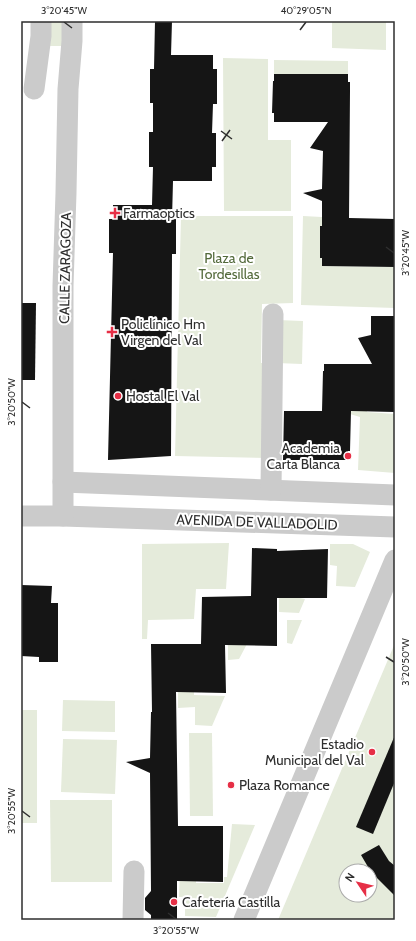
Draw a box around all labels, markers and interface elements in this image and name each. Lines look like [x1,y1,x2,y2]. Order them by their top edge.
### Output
text: 3°20'45"W [41,4,88,17]
text: 40°29'05"N [281,4,331,17]
place label: Farmaoptics [123,204,195,222]
marker: Farmaoptics [110,208,120,218]
street label: CALLE ZARAGOZA [55,212,75,324]
text: 3°20'45"W [399,229,412,276]
park label: Plaza de Tordesillas [198,249,260,283]
place label: Policlínico Hm Virgen del Val [121,315,205,349]
marker: Policlínico Hm Virgen del Val [106,326,118,338]
text: 3°20'50"W [5,378,18,426]
place label: Hostal El Val [126,387,200,405]
marker: Hostal El Val [113,391,123,401]
place label: Academia Carta Blanca [266,439,340,473]
marker: Academia Carta Blanca [343,451,353,461]
street label: AVENIDA DE VALLADOLID [176,510,338,534]
text: 3°20'50"W [399,638,412,686]
place label: Estadio Municipal del Val [265,735,365,769]
marker: Estadio Municipal del Val [367,747,377,757]
place label: Plaza Romance [239,776,330,794]
marker: Plaza Romance [226,780,236,790]
text: 3°20'55"W [5,788,18,834]
north arrow [338,863,378,903]
text: N [342,870,358,884]
place label: Cafetería Castilla [182,893,280,911]
marker: Cafetería Castilla [169,897,179,907]
text: 3°20'55"W [153,924,199,937]

